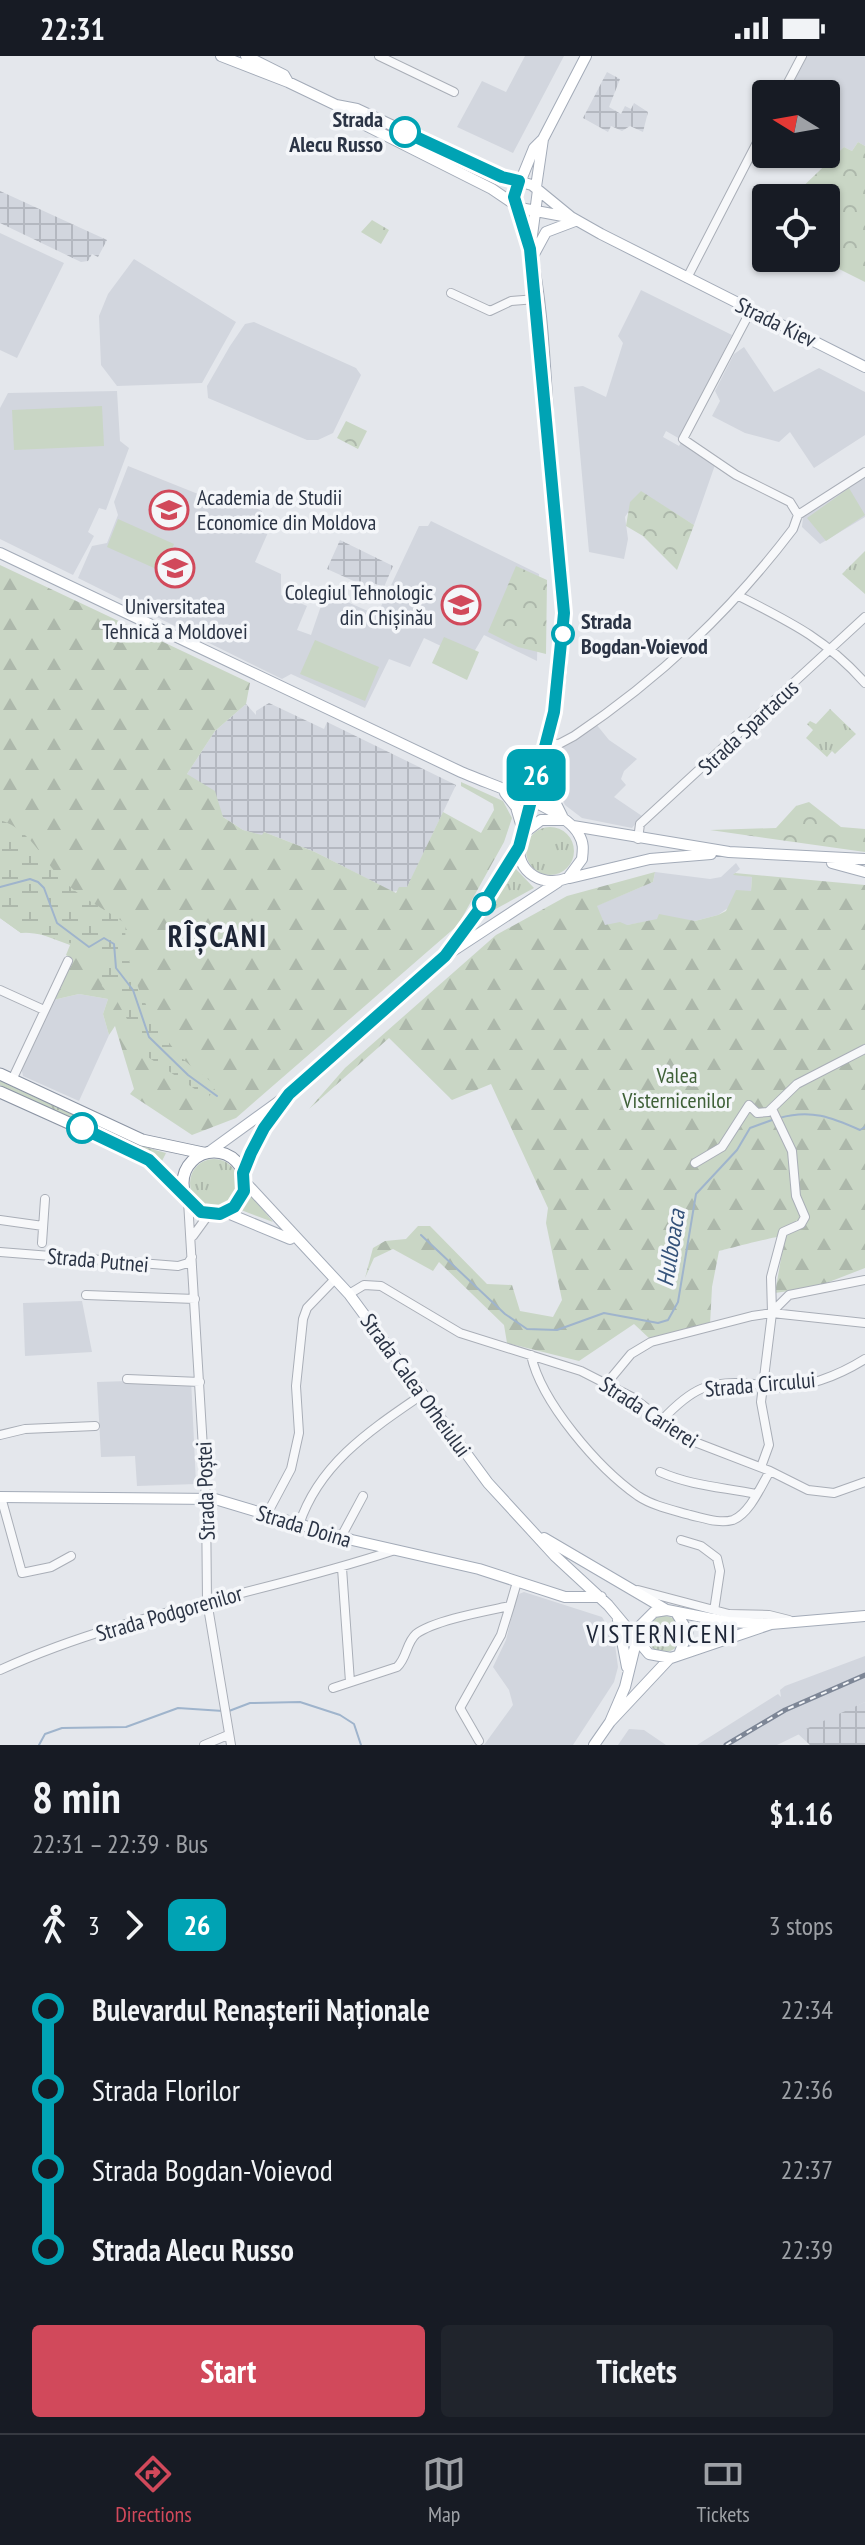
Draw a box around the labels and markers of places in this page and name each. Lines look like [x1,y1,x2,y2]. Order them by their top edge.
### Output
place label: Strada Alecu Russo [288,105,383,158]
marker: Strada Alecu Russo [390,117,420,147]
place label: Academia de Studii Economice din Moldova [197,483,376,536]
school or university icon: Academia de Studii Economice din Moldova [148,489,190,531]
school or university icon: Universitatea Tehnică a Moldovei [154,547,196,589]
place label: Colegiul Tehnologic din Chișinău [285,578,433,631]
school or university icon: Colegiul Tehnologic din Chișinău [440,584,482,626]
place label: Universitatea Tehnică a Moldovei [102,592,248,645]
place label: Strada Bogdan-Voievod [581,607,708,660]
marker: Strada Bogdan-Voievod [552,623,574,645]
unlabelled marker [473,893,495,915]
unlabelled marker [67,1113,97,1143]

